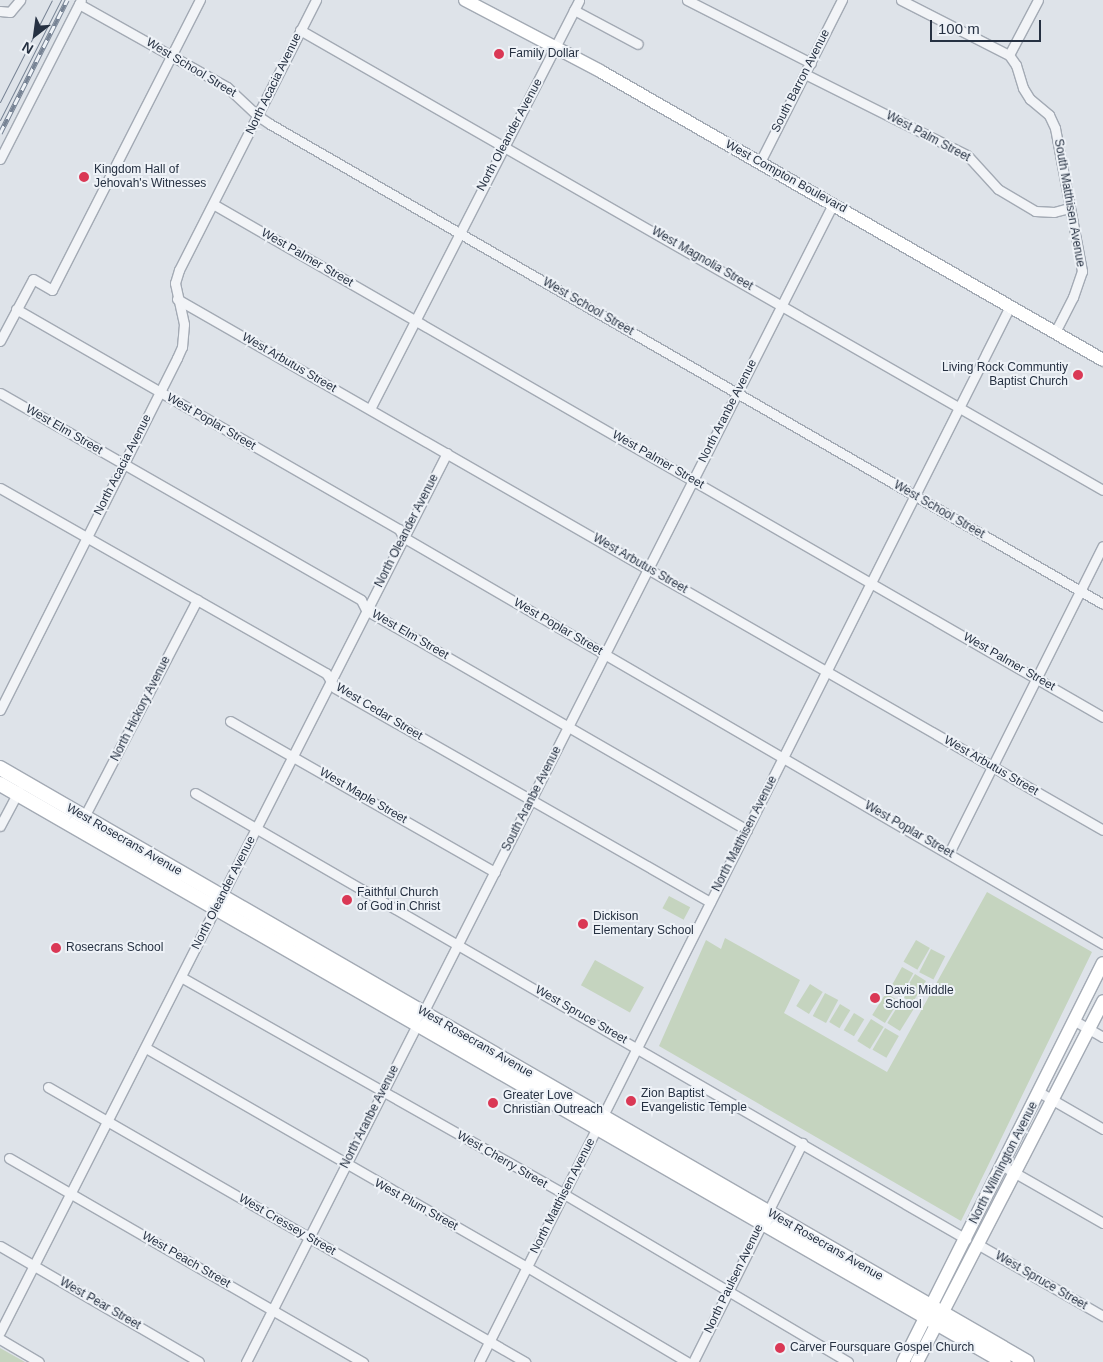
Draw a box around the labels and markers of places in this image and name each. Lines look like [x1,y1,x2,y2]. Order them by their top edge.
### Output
place label: Family Dollar [509,47,579,61]
marker: Family Dollar [493,48,505,60]
place label: Kingdom Hall of Jehovah's Witnesses [94,163,206,191]
marker: Kingdom Hall of Jehovah's Witnesses [78,171,90,183]
place label: Living Rock Communtiy Baptist Church [942,361,1068,389]
marker: Living Rock Communtiy Baptist Church [1072,369,1084,381]
place label: Faithful Church of God in Christ [357,886,440,914]
marker: Faithful Church of God in Christ [341,894,353,906]
place label: Dickison Elementary School [593,910,694,938]
marker: Dickison Elementary School [577,918,589,930]
place label: Rosecrans School [66,941,163,955]
marker: Rosecrans School [50,942,62,954]
place label: Davis Middle School [885,984,954,1012]
marker: Davis Middle School [869,992,881,1004]
place label: Zion Baptist Evangelistic Temple [641,1087,747,1115]
place label: Greater Love Christian Outreach [503,1089,603,1117]
marker: Zion Baptist Evangelistic Temple [625,1095,637,1107]
marker: Greater Love Christian Outreach [487,1097,499,1109]
place label: Carver Foursquare Gospel Church [790,1341,974,1355]
marker: Carver Foursquare Gospel Church [774,1342,786,1354]

